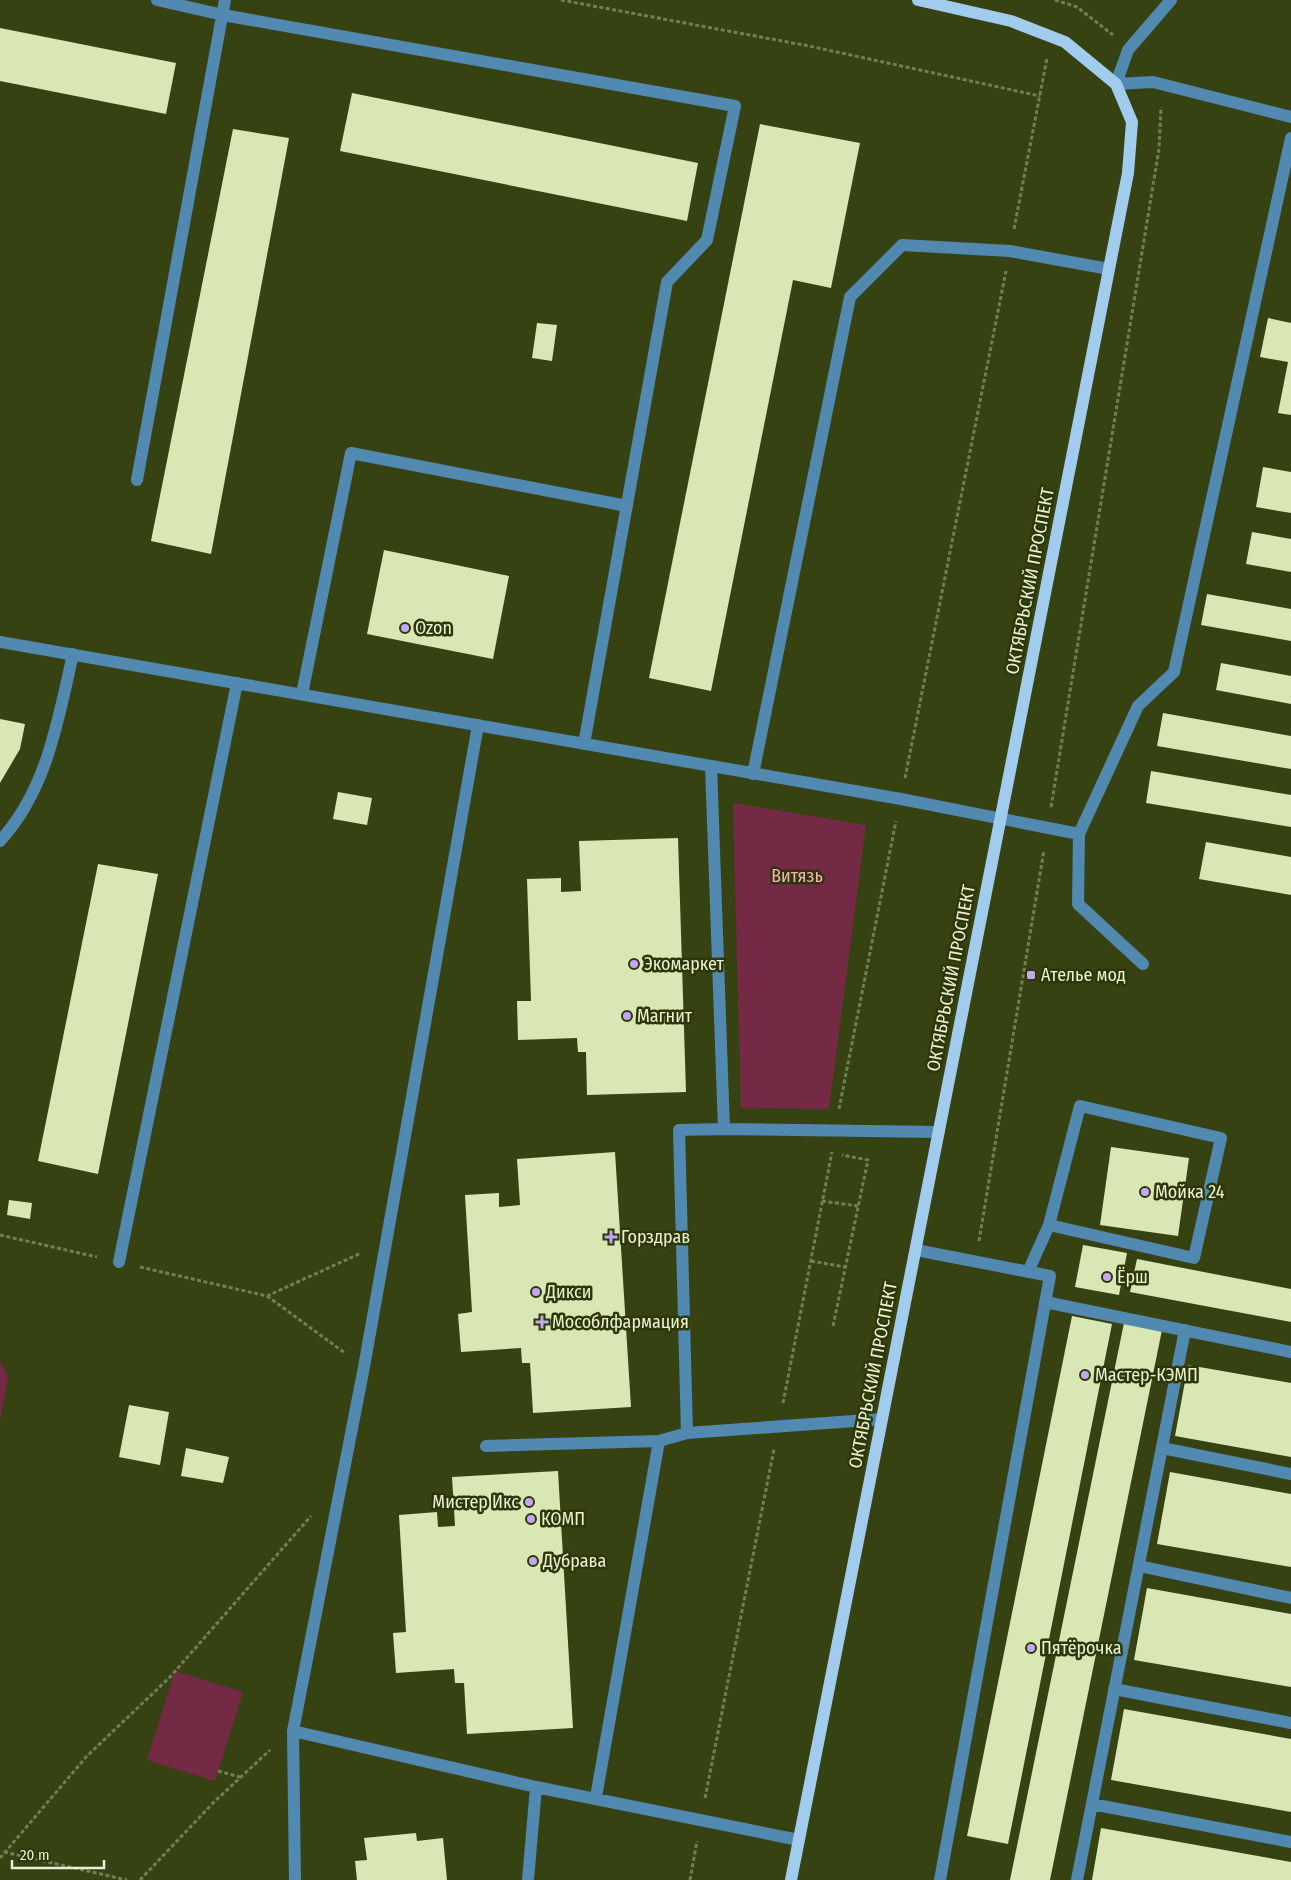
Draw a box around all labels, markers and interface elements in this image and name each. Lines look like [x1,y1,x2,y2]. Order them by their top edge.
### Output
street label: ОКТЯБРЬСКИЙ ПРОСПЕКТ [1001,485,1059,676]
place label: Ozon [415,617,452,639]
marker: Ozon [399,622,411,634]
park label: Витязь [771,865,823,887]
street label: ОКТЯБРЬСКИЙ ПРОСПЕКТ [922,882,980,1073]
place label: Экомаркет [644,953,725,975]
marker: Экомаркет [628,958,640,970]
place label: Ателье мод [1041,964,1126,986]
marker: Ателье мод [1025,969,1037,981]
place label: Магнит [637,1005,693,1027]
marker: Магнит [621,1010,633,1022]
place label: Мойка 24 [1155,1181,1225,1203]
marker: Мойка 24 [1139,1186,1151,1198]
place label: Горздрав [621,1226,690,1248]
marker: Горздрав [605,1231,617,1243]
place label: Ёрш [1117,1266,1148,1288]
marker: Ёрш [1101,1271,1113,1283]
street label: ОКТЯБРЬСКИЙ ПРОСПЕКТ [844,1279,902,1470]
place label: Дикси [545,1281,591,1303]
marker: Дикси [530,1286,542,1298]
place label: Мособлфармация [552,1311,689,1333]
marker: Мособлфармация [536,1316,548,1328]
place label: Мастер-КЭМП [1095,1364,1198,1386]
marker: Мастер-КЭМП [1079,1369,1091,1381]
place label: Мистер Икс [432,1491,519,1513]
marker: Мистер Икс [523,1496,535,1508]
place label: КОМП [541,1508,585,1530]
marker: КОМП [525,1513,537,1525]
place label: Дубрава [542,1550,606,1572]
marker: Дубрава [527,1555,539,1567]
place label: Пятёрочка [1041,1637,1122,1659]
marker: Пятёрочка [1025,1642,1037,1654]
scale bar [12,1838,105,1870]
text: 20 m [20,1846,50,1864]

